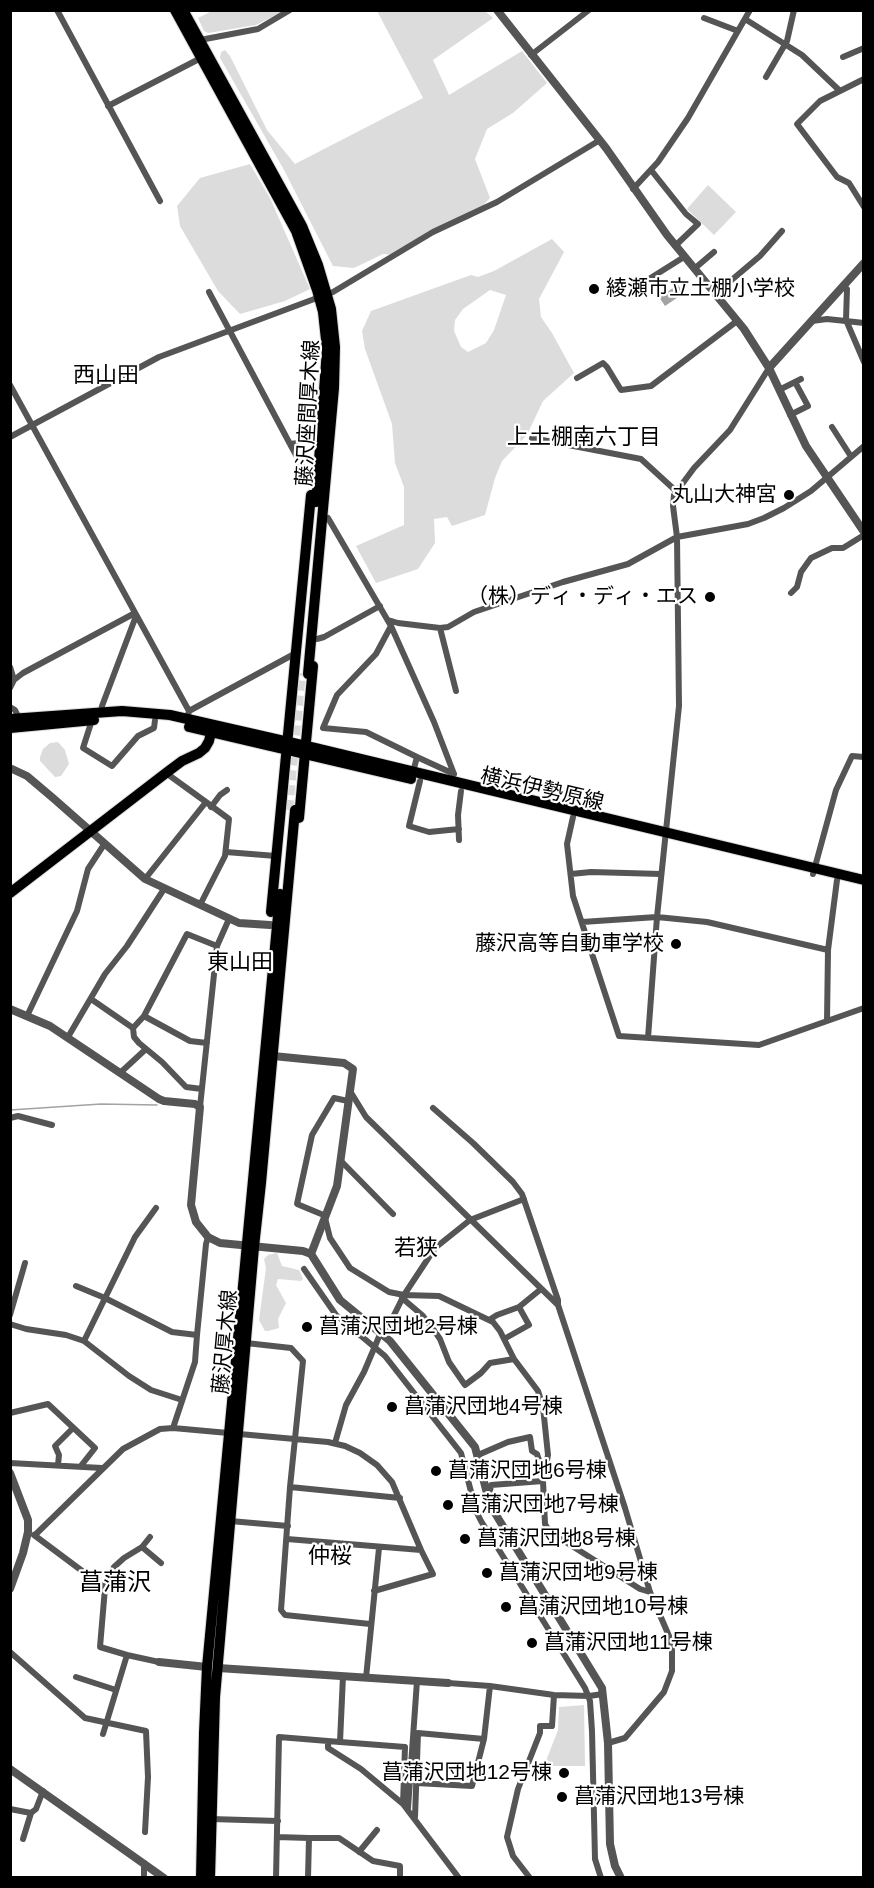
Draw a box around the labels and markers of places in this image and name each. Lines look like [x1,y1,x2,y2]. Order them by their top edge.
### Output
place label: 綾瀬市立土棚小学校 [606,276,795,302]
marker: 綾瀬市立土棚小学校 [587,282,601,296]
place label: 丸山大神宮 [672,482,777,508]
marker: 丸山大神宮 [782,488,796,502]
place label: （株）ディ・ディ・エス [467,584,698,610]
marker: （株）ディ・ディ・エス [703,590,717,604]
place label: 藤沢高等自動車学校 [475,931,664,957]
marker: 藤沢高等自動車学校 [669,937,683,951]
place label: 菖蒲沢団地2号棟 [319,1314,478,1340]
marker: 菖蒲沢団地2号棟 [300,1320,314,1334]
place label: 菖蒲沢団地4号棟 [404,1394,563,1420]
marker: 菖蒲沢団地4号棟 [385,1400,399,1414]
place label: 菖蒲沢団地6号棟 [448,1458,607,1484]
marker: 菖蒲沢団地6号棟 [429,1464,443,1478]
place label: 菖蒲沢団地7号棟 [460,1492,619,1518]
marker: 菖蒲沢団地7号棟 [441,1498,455,1512]
place label: 菖蒲沢団地8号棟 [477,1526,636,1552]
marker: 菖蒲沢団地8号棟 [458,1532,472,1546]
place label: 菖蒲沢団地9号棟 [499,1560,658,1586]
marker: 菖蒲沢団地9号棟 [480,1566,494,1580]
place label: 菖蒲沢団地10号棟 [518,1594,688,1620]
marker: 菖蒲沢団地10号棟 [499,1600,513,1614]
place label: 菖蒲沢団地11号棟 [544,1630,713,1656]
marker: 菖蒲沢団地11号棟 [525,1636,539,1650]
place label: 菖蒲沢団地12号棟 [382,1760,552,1786]
marker: 菖蒲沢団地12号棟 [557,1766,571,1780]
place label: 菖蒲沢団地13号棟 [574,1784,744,1810]
marker: 菖蒲沢団地13号棟 [555,1790,569,1804]

